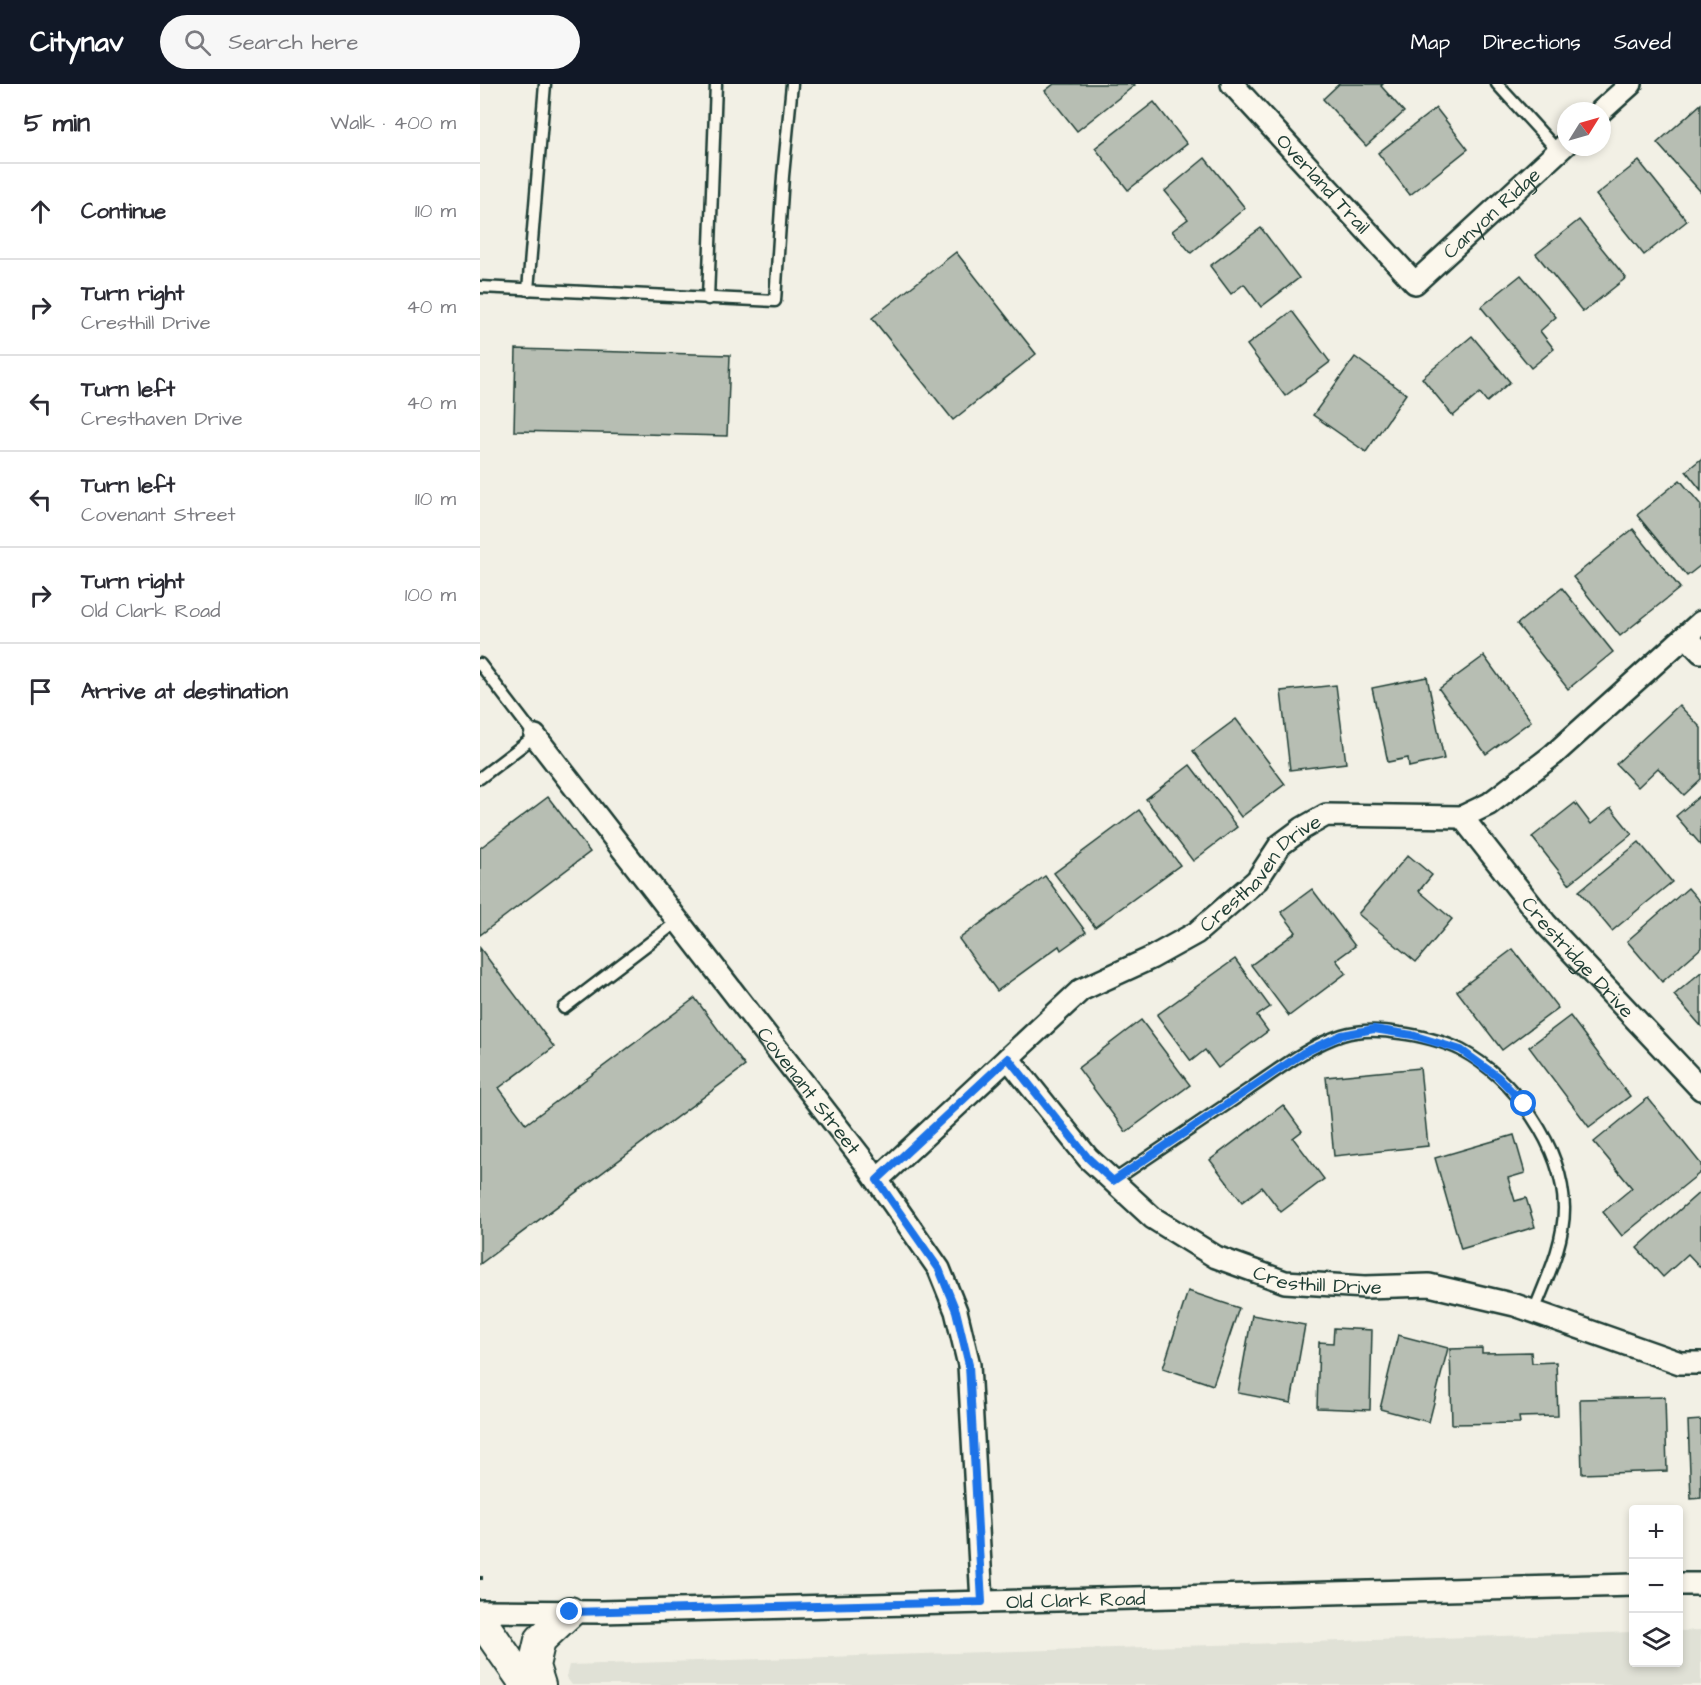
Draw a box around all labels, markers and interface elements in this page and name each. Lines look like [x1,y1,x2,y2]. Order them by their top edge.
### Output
search box [160,15,580,69]
text: Citynav [30,23,124,62]
icon: search [181,26,214,59]
text: Search here [229,27,358,58]
text: Map [1410,28,1450,57]
text: Directions [1483,28,1581,57]
text: Saved [1614,28,1671,57]
north arrow [1557,102,1611,156]
text: 5 min [24,105,90,141]
text: Walk · 400 m [330,109,456,137]
street label: Overland Trail [1269,128,1376,240]
street label: Canyon Ridge [1437,161,1547,266]
icon: ahead [24,195,57,228]
text: Continue [81,196,166,227]
text: 110 m [415,197,456,225]
text: Turn right [81,278,184,309]
icon: right [24,291,57,324]
text: 40 m [406,293,456,321]
text: Cresthill Drive [81,309,211,337]
text: Turn left [81,374,175,405]
icon: left [24,387,57,420]
text: 40 m [406,389,456,417]
text: Cresthaven Drive [81,405,243,433]
text: Turn left [81,470,175,501]
icon: left [24,483,57,516]
text: 110 m [415,485,456,513]
text: Covenant Street [81,501,236,529]
text: Turn right [81,566,184,597]
icon: right [24,579,57,612]
text: 100 m [405,581,456,609]
text: Old Clark Road [81,597,221,625]
icon: arrive [24,675,57,708]
text: Arrive at destination [81,676,288,707]
street label: Cresthaven Drive [1193,808,1327,939]
street label: Crestridge Drive [1514,891,1640,1025]
street label: Covenant Street [750,1021,867,1161]
route start [1510,1090,1536,1116]
street label: Cresthill Drive [1249,1259,1382,1302]
map controls [1629,1505,1683,1667]
button: + [1629,1505,1683,1559]
button: − [1629,1559,1683,1613]
street label: Old Clark Road [1006,1585,1146,1616]
route end [556,1598,582,1624]
button: layers [1629,1613,1683,1667]

